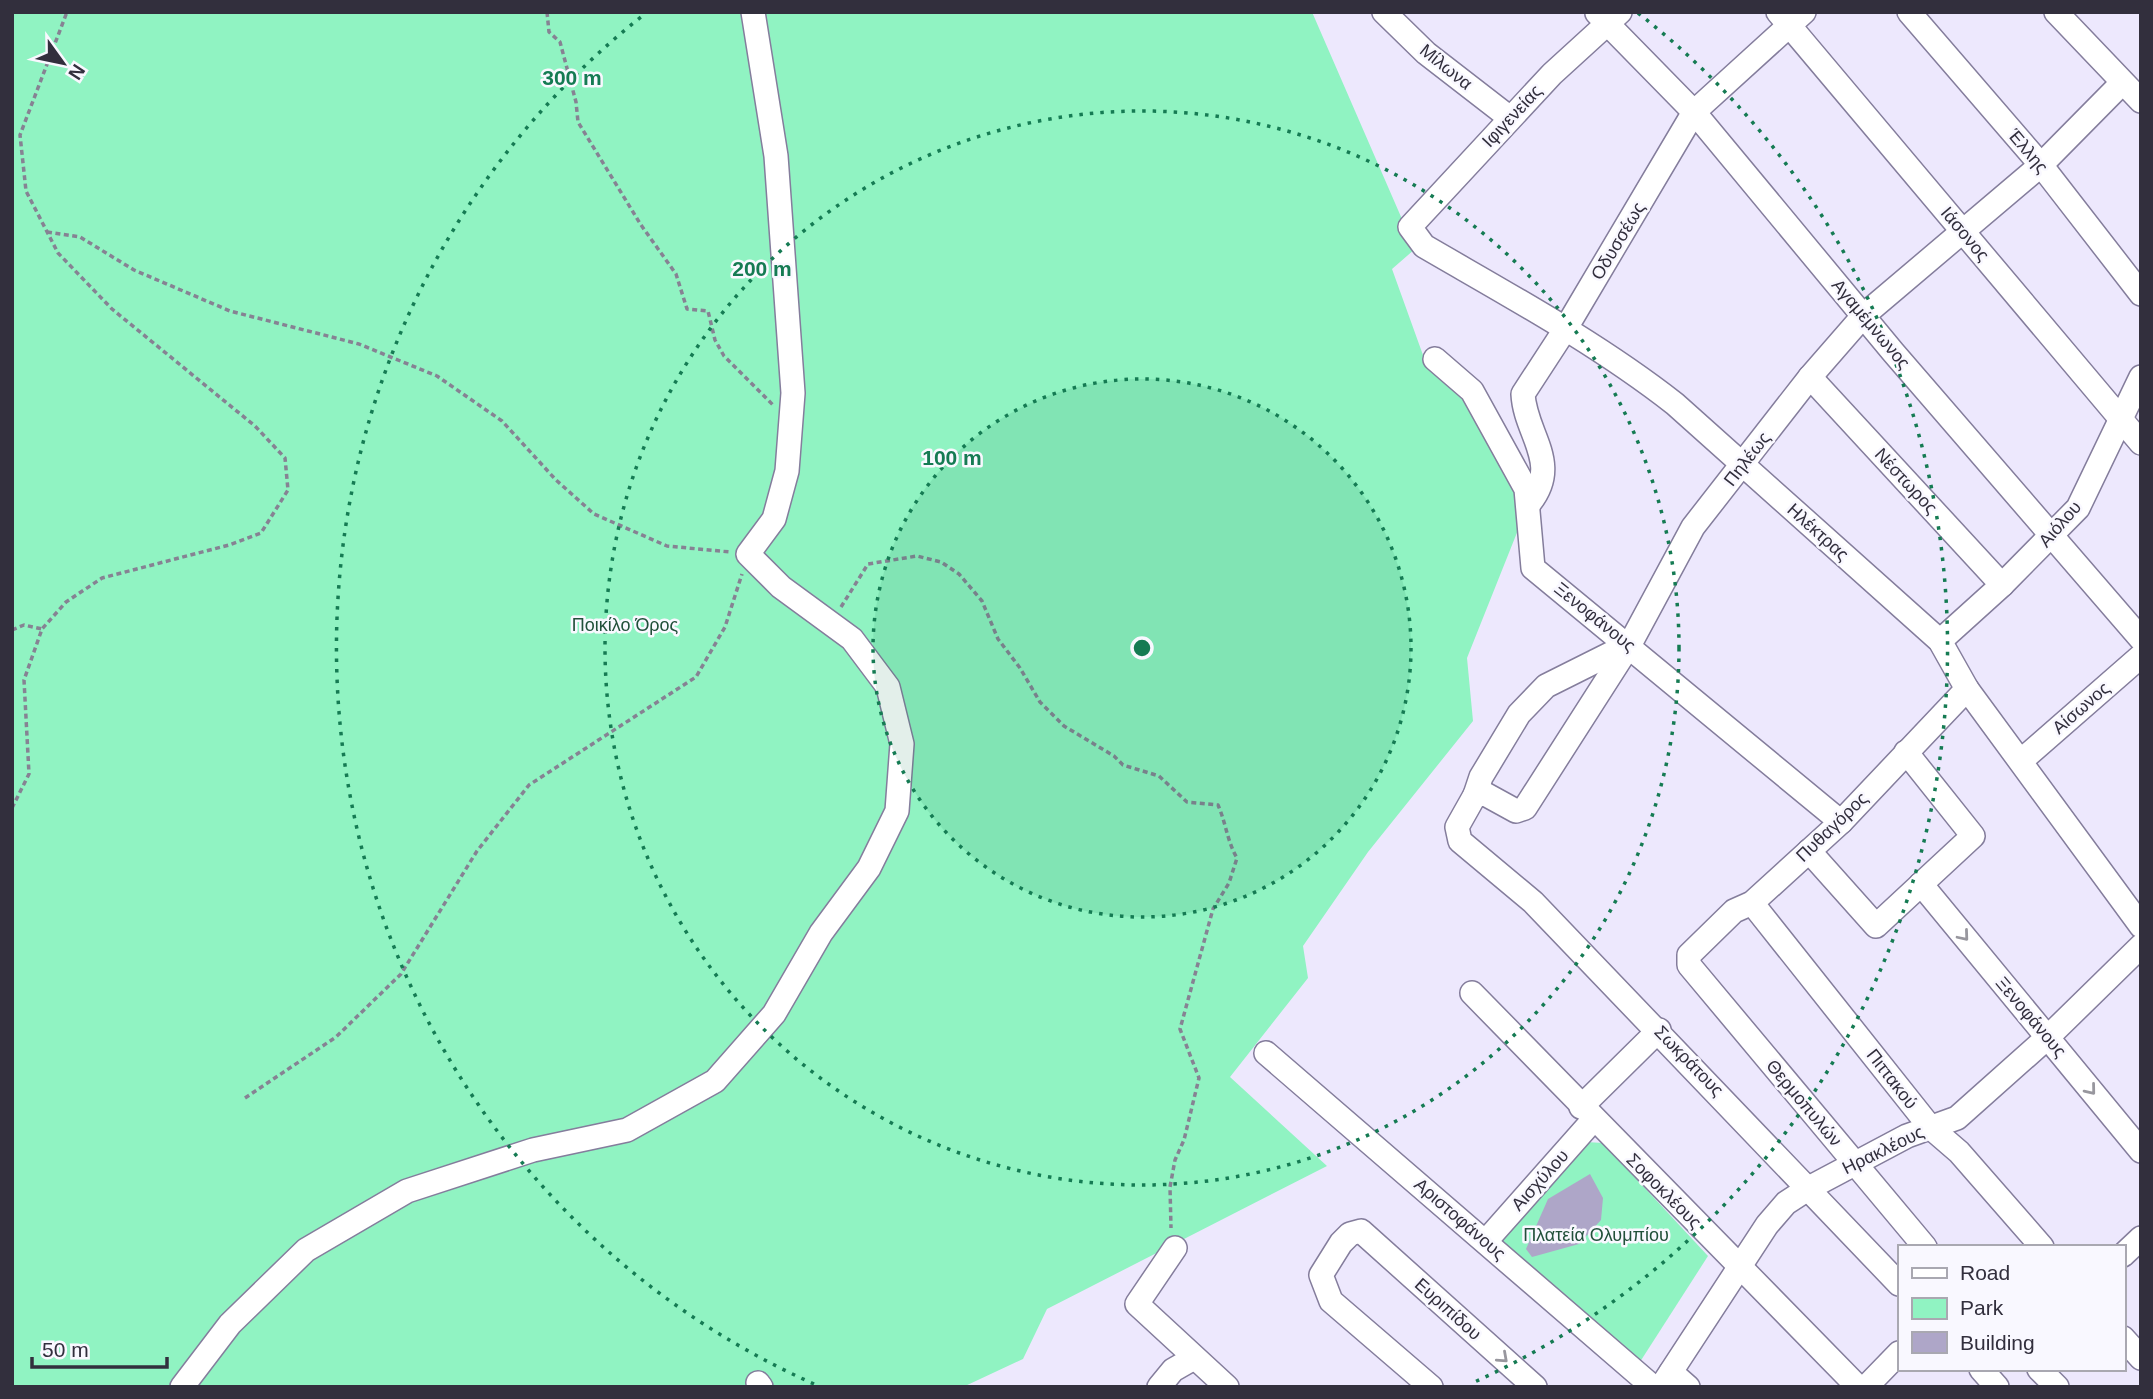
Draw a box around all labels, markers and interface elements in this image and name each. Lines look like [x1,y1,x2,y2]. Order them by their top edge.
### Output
north arrow [28,28,98,98]
street label: Μίλωνα [1416,40,1476,94]
text: N [64,61,89,83]
text: 300 m [542,66,602,89]
street label: Ιφιγενείας [1478,80,1546,151]
street label: Έλλης [2003,124,2052,177]
street label: Οδυσσέως [1587,198,1649,283]
street label: Ιάσονος [1937,203,1994,265]
text: 200 m [732,257,792,280]
street label: Αγαμέμνωνος [1828,275,1914,373]
street label: Πηλέως [1720,428,1774,490]
street label: Νέστωρος [1871,444,1941,518]
text: 100 m [922,446,982,469]
street label: Αιόλου [2035,497,2085,551]
street label: Ηλέκτρας [1783,499,1853,565]
street label: Ξενοφάνους [1550,578,1640,656]
park label: Ποικίλο Όρος [572,615,679,635]
centre of rings [1130,636,1154,660]
street label: Αίσωνος [2048,678,2114,738]
street label: Πυθαγόρος [1792,788,1872,866]
one-way arrow [1956,929,1969,941]
street label: Ξενοφάνους [1992,973,2070,1061]
street label: Σωκράτους [1650,1022,1728,1101]
street label: Πιττακού [1863,1045,1921,1113]
street label: Θερμοπυλών [1762,1056,1846,1150]
one-way arrow [2083,1081,2095,1094]
street label: Ηρακλέους [1839,1122,1927,1178]
street label: Αισχύλου [1507,1145,1573,1215]
street label: Σοφοκλέους [1623,1150,1706,1233]
street label: Αριστοφάνους [1410,1174,1510,1264]
park label: Πλατεία Ολυμπίου [1523,1225,1669,1245]
legend [1898,1245,2125,1371]
text: Road [1960,1261,2010,1284]
street label: Ευριπίδου [1411,1274,1485,1344]
text: Park [1960,1296,2004,1319]
scale bar [32,1326,166,1370]
text: Building [1960,1331,2035,1354]
text: 50 m [42,1338,89,1361]
one-way arrow [1495,1350,1508,1362]

